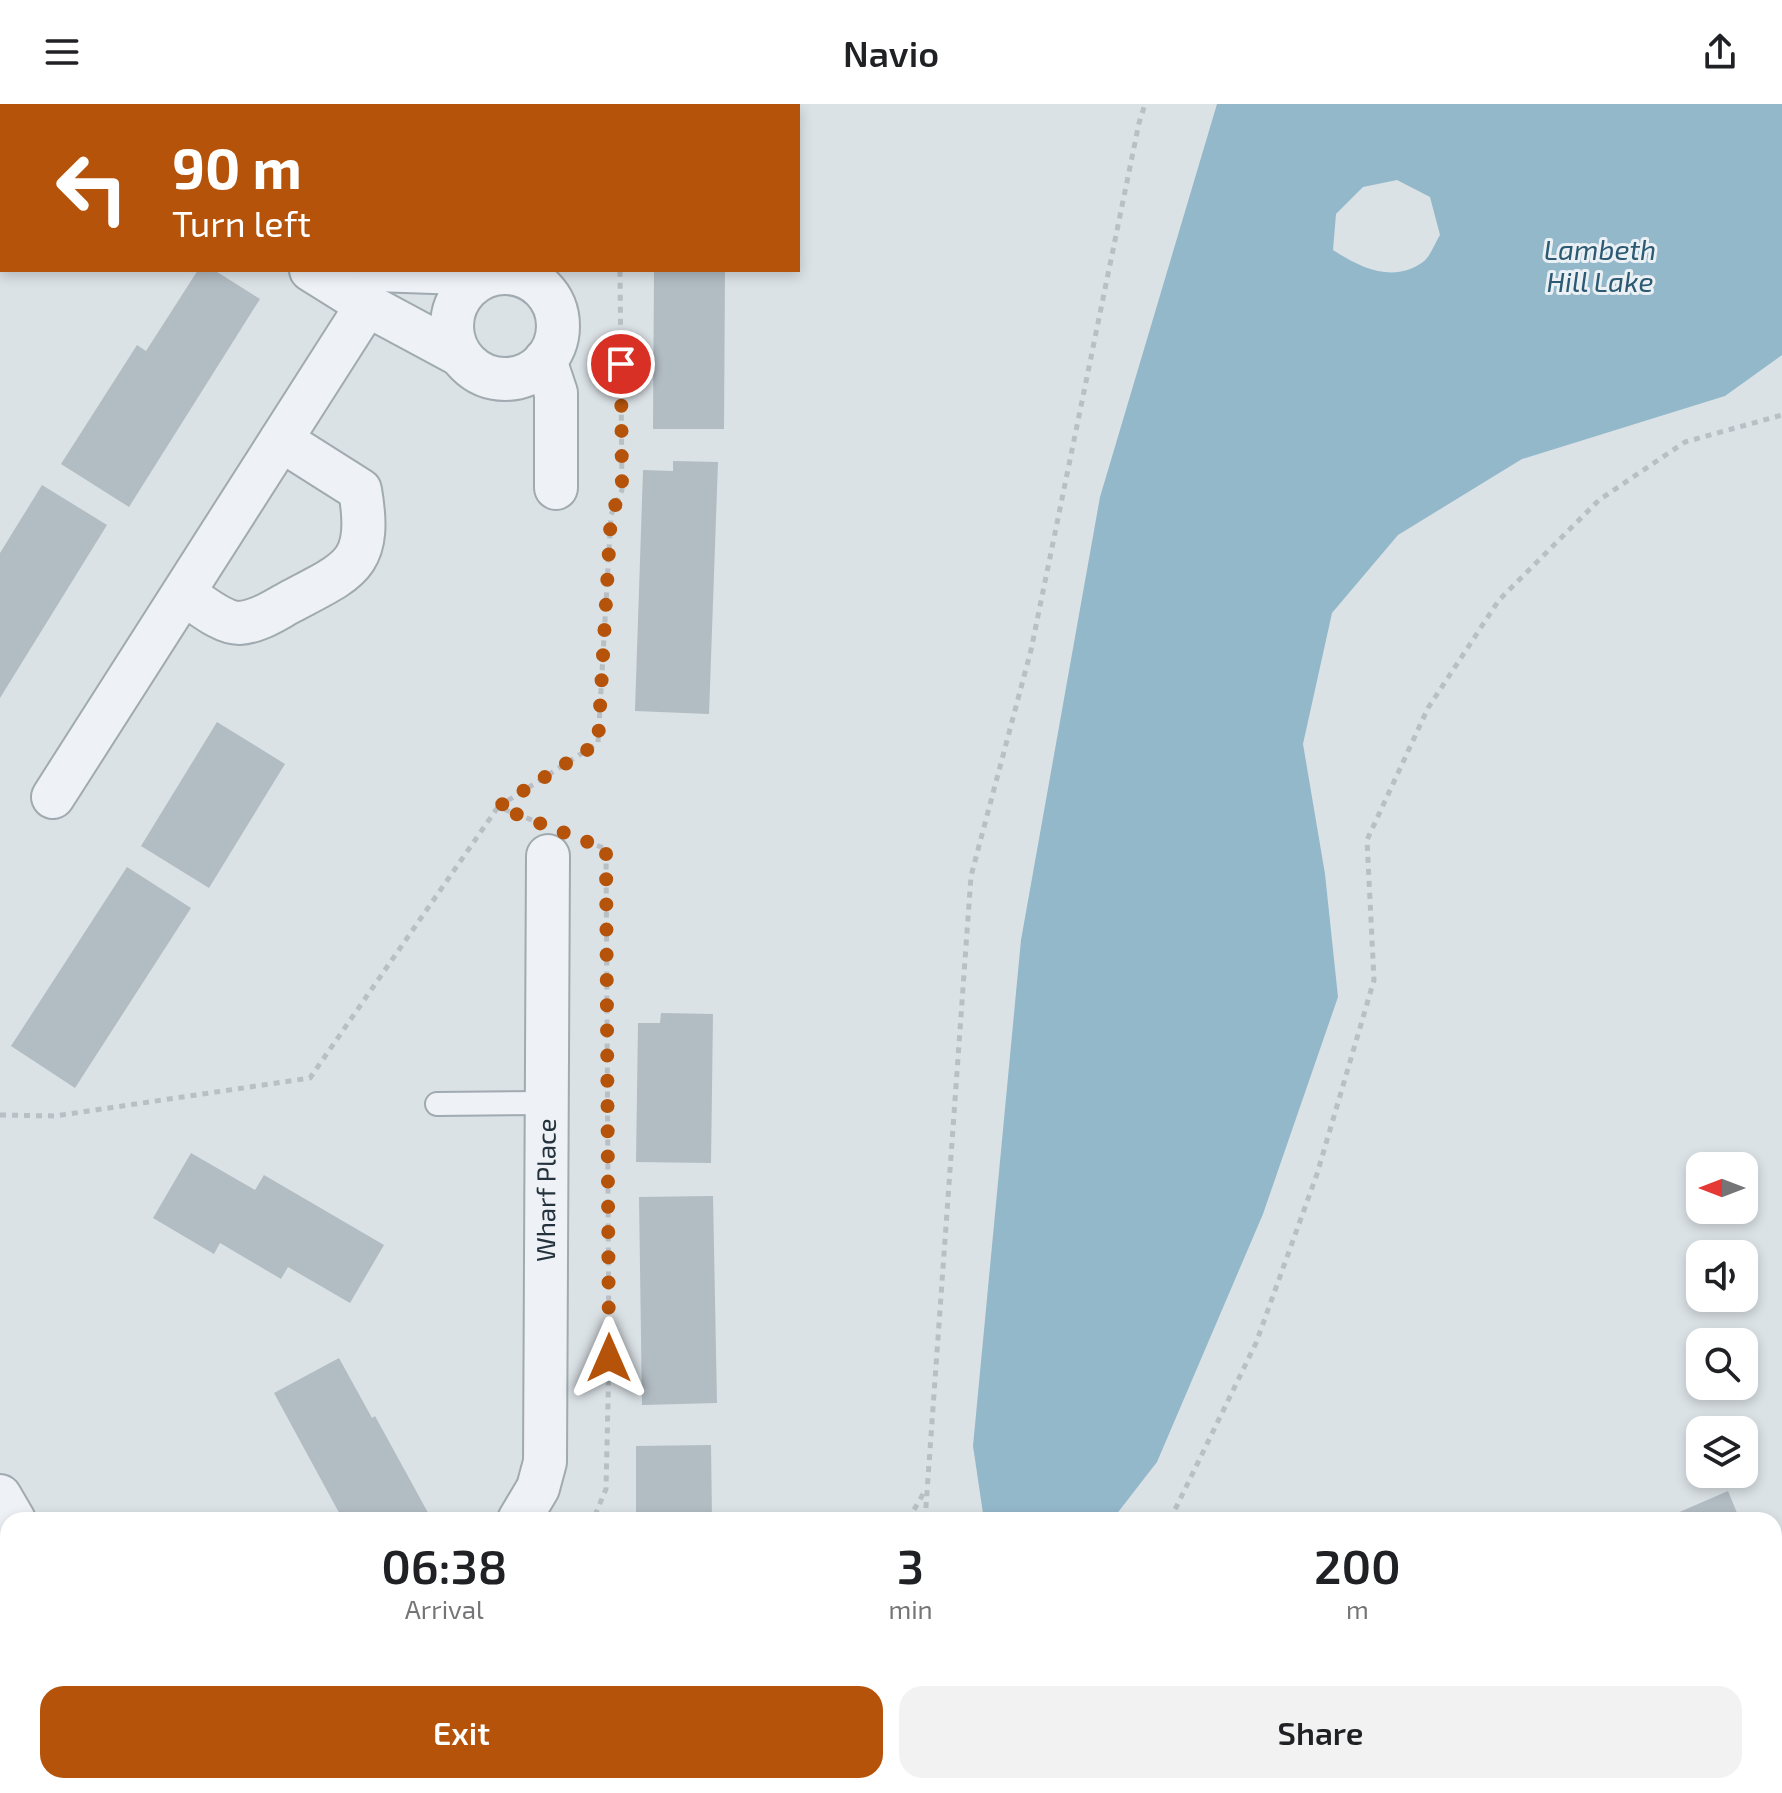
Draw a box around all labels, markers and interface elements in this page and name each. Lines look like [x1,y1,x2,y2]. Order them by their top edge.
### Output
icon: menu [40,30,84,74]
icon: share [1698,30,1742,74]
text: Navio [843,31,939,74]
text: 90 m [172,133,302,200]
icon: left [40,136,144,240]
text: Turn left [172,201,311,244]
water label: Lambeth Hill Lake [1544,232,1656,298]
pin [587,330,655,398]
icon: arrive [599,342,643,386]
street label: Wharf Place [529,1118,561,1262]
north arrow [1686,1152,1758,1224]
map controls [1686,1152,1758,1488]
button: sound [1686,1240,1758,1312]
position arrow [567,1316,651,1400]
button: search [1686,1328,1758,1400]
button: layers [1686,1416,1758,1488]
text: 06:38 [381,1536,507,1594]
text: 3 [897,1536,924,1594]
text: 200 [1314,1536,1401,1594]
text: Arrival [405,1593,484,1624]
text: min [888,1593,933,1624]
text: m [1346,1593,1369,1624]
button: Exit [40,1686,883,1778]
button: Share [899,1686,1742,1778]

